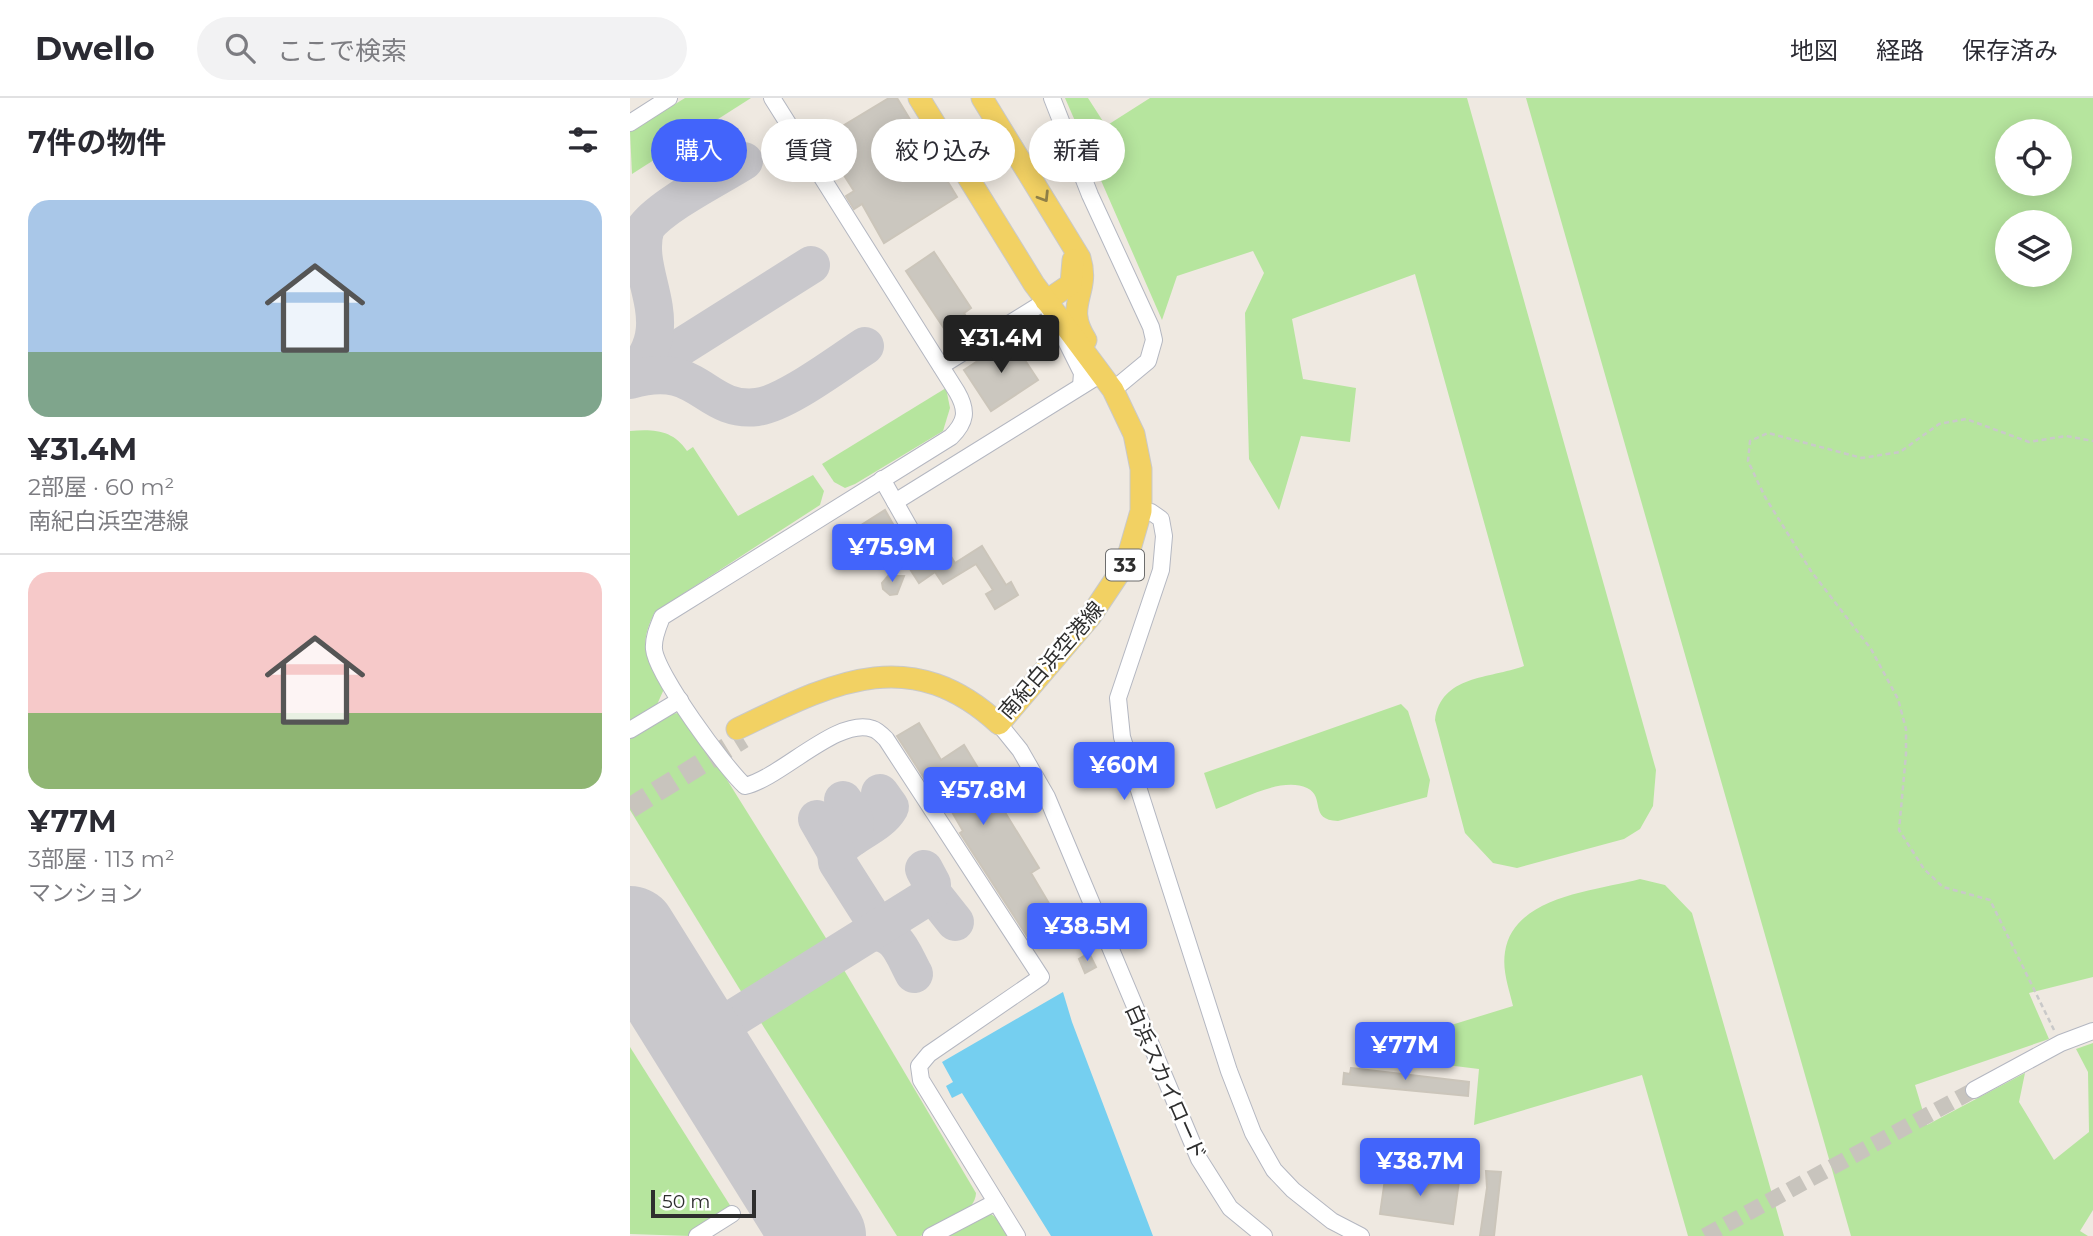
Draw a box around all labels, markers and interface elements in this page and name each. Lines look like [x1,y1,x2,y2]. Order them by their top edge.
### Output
search box [197,17,687,80]
text: Dwello [35,28,155,68]
icon: search [221,29,259,67]
text: ここで検索 [277,35,407,67]
text: 地図 [1790,36,1838,65]
text: 経路 [1876,36,1924,65]
text: 保存済み [1962,36,2058,65]
chip: 購入 [651,119,747,182]
chip: 賃貸 [761,119,857,182]
chip: 絞り込み [871,119,1015,182]
chip: 新着 [1029,119,1125,182]
map controls [1995,119,2072,287]
button: locate [1995,119,2072,196]
icon: filters [564,121,602,159]
text: 7件の物件 [28,124,167,161]
one-way arrow [1035,190,1048,203]
button: layers [1995,210,2072,287]
icon: home [252,245,378,371]
pin: ¥31.4M [944,316,1058,375]
text: ¥31.4M [959,324,1043,352]
text: ¥31.4M [28,431,137,468]
text: 2部屋 · 60 m² [28,473,174,501]
text: 南紀白浜空港線 [28,507,189,535]
pin: ¥75.9M [835,524,949,584]
text: ¥75.9M [848,533,936,561]
road number: 33 [1106,550,1144,580]
street label: 南紀白浜空港線 [993,596,1109,724]
icon: home [252,617,378,743]
pin: ¥60M [1083,742,1165,802]
text: ¥60M [1090,751,1158,779]
pin: ¥57.8M [926,768,1040,827]
text: ¥57.8M [940,776,1026,804]
text: ¥77M [28,803,117,840]
text: 3部屋 · 113 m² [28,845,175,873]
text: マンション [28,879,143,907]
pin: ¥38.5M [1030,904,1144,963]
text: ¥38.5M [1043,912,1131,940]
street label: 白浜スカイロード [1120,1000,1212,1164]
pin: ¥77M [1364,1023,1446,1082]
text: ¥77M [1371,1031,1439,1059]
pin: ¥38.7M [1363,1138,1477,1198]
text: ¥38.7M [1376,1147,1464,1175]
scale bar [651,1187,756,1219]
text: 50 m [662,1190,710,1213]

